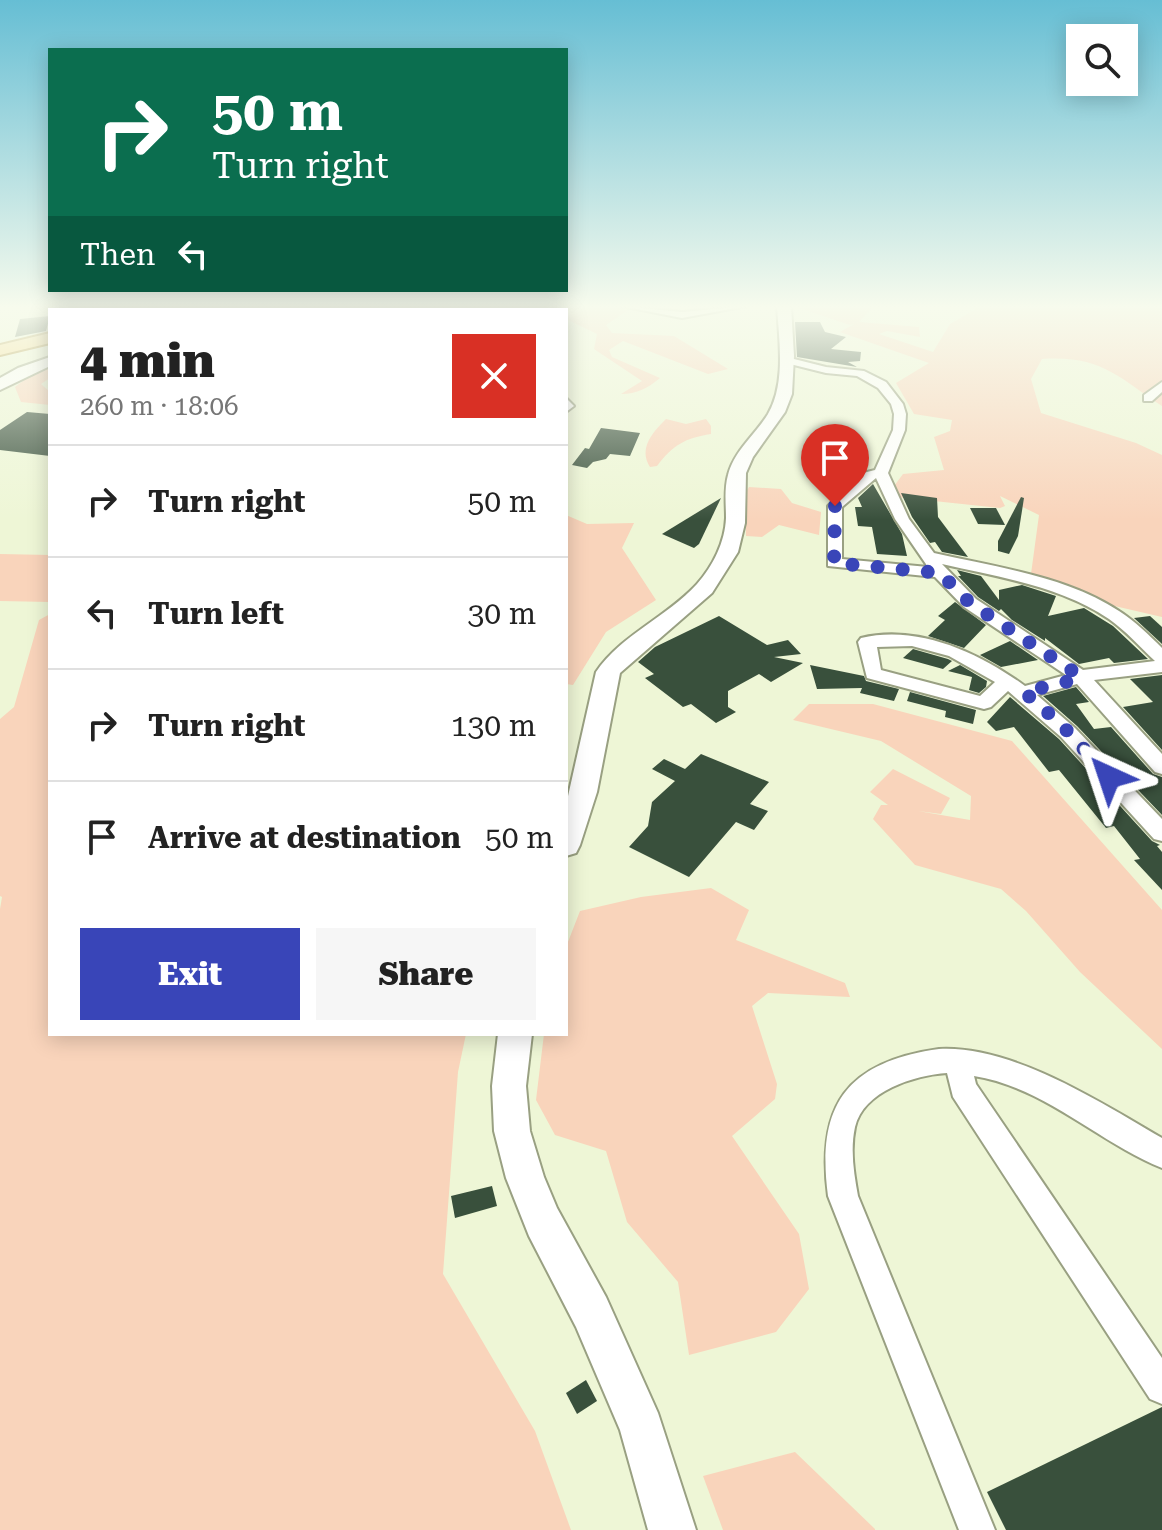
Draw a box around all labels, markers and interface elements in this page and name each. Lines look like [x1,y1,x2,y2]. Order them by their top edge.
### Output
map controls [1066,24,1138,96]
button: search [1066,24,1138,96]
text: 50 m [212,78,343,144]
icon: right [80,80,184,184]
text: Turn right [212,145,389,187]
icon: left [171,232,215,276]
text: Then [80,237,155,272]
text: 4 min [80,333,215,389]
button: close [452,334,536,418]
text: 260 m · 18:06 [80,391,239,421]
pin [801,424,869,506]
icon: arrive [813,436,857,480]
icon: right [80,479,124,523]
text: Turn right [148,484,305,519]
text: 50 m [467,484,536,519]
icon: left [80,591,124,635]
text: Turn left [148,596,284,631]
text: 30 m [467,596,536,631]
icon: right [80,703,124,747]
text: Turn right [148,708,305,743]
text: 130 m [451,708,536,743]
position arrow [1067,735,1151,819]
icon: arrive [80,815,124,859]
text: Arrive at destination [148,820,461,855]
text: 50 m [485,820,554,855]
button: Exit [80,928,300,1020]
button: Share [316,928,536,1020]

